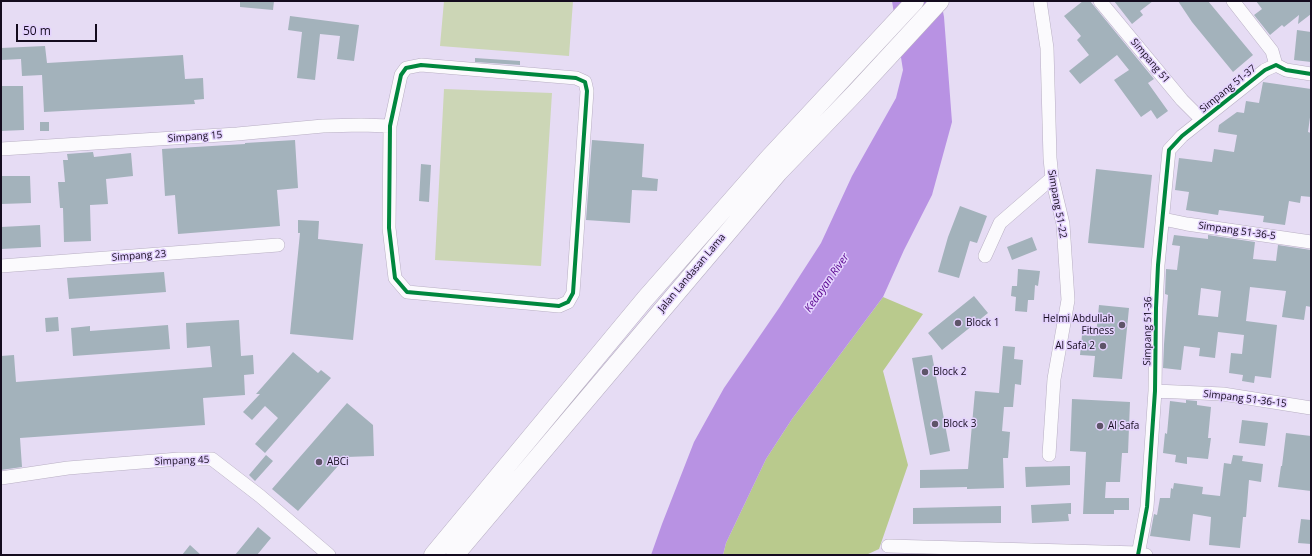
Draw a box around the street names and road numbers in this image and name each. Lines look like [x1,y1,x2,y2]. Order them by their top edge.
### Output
street label: Simpang 51 [1128,36,1172,86]
street label: Simpang 51-37 [1197,63,1259,115]
street label: Simpang 15 [167,129,223,145]
street label: Simpang 51-22 [1045,169,1069,239]
street label: Simpang 51-36-5 [1197,220,1277,242]
street label: Jalan Landasan Lama [656,231,728,315]
street label: Simpang 23 [111,248,167,264]
street label: Simpang 51-36 [1141,296,1155,366]
street label: Simpang 51-36-15 [1203,388,1287,410]
street label: Simpang 45 [155,454,209,468]

